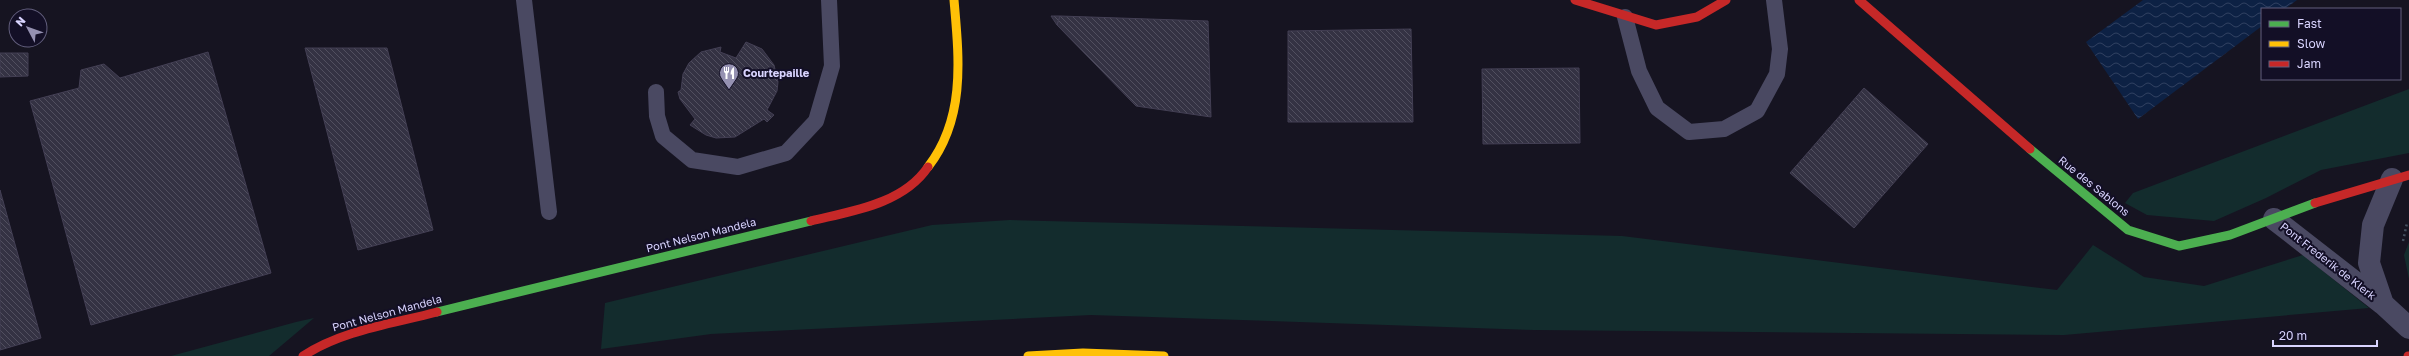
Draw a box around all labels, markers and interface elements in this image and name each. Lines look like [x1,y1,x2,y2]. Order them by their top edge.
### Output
north arrow [8,8,48,48]
legend [2261,8,2401,80]
text: N [12,14,28,29]
text: Fast [2297,16,2322,31]
text: Slow [2297,36,2325,51]
text: Jam [2297,56,2321,71]
restaurant icon: Courtepaille [718,62,740,90]
place label: Courtepaille [743,66,810,79]
street label: Rue des Sablons [2056,153,2132,218]
street label: Pont Nelson Mandela [644,215,757,254]
street label: Pont Frederik de Klerk [2278,219,2379,302]
street label: Pont Nelson Mandela [331,292,443,333]
scale bar [2273,322,2377,348]
text: 20 m [2279,328,2307,343]

